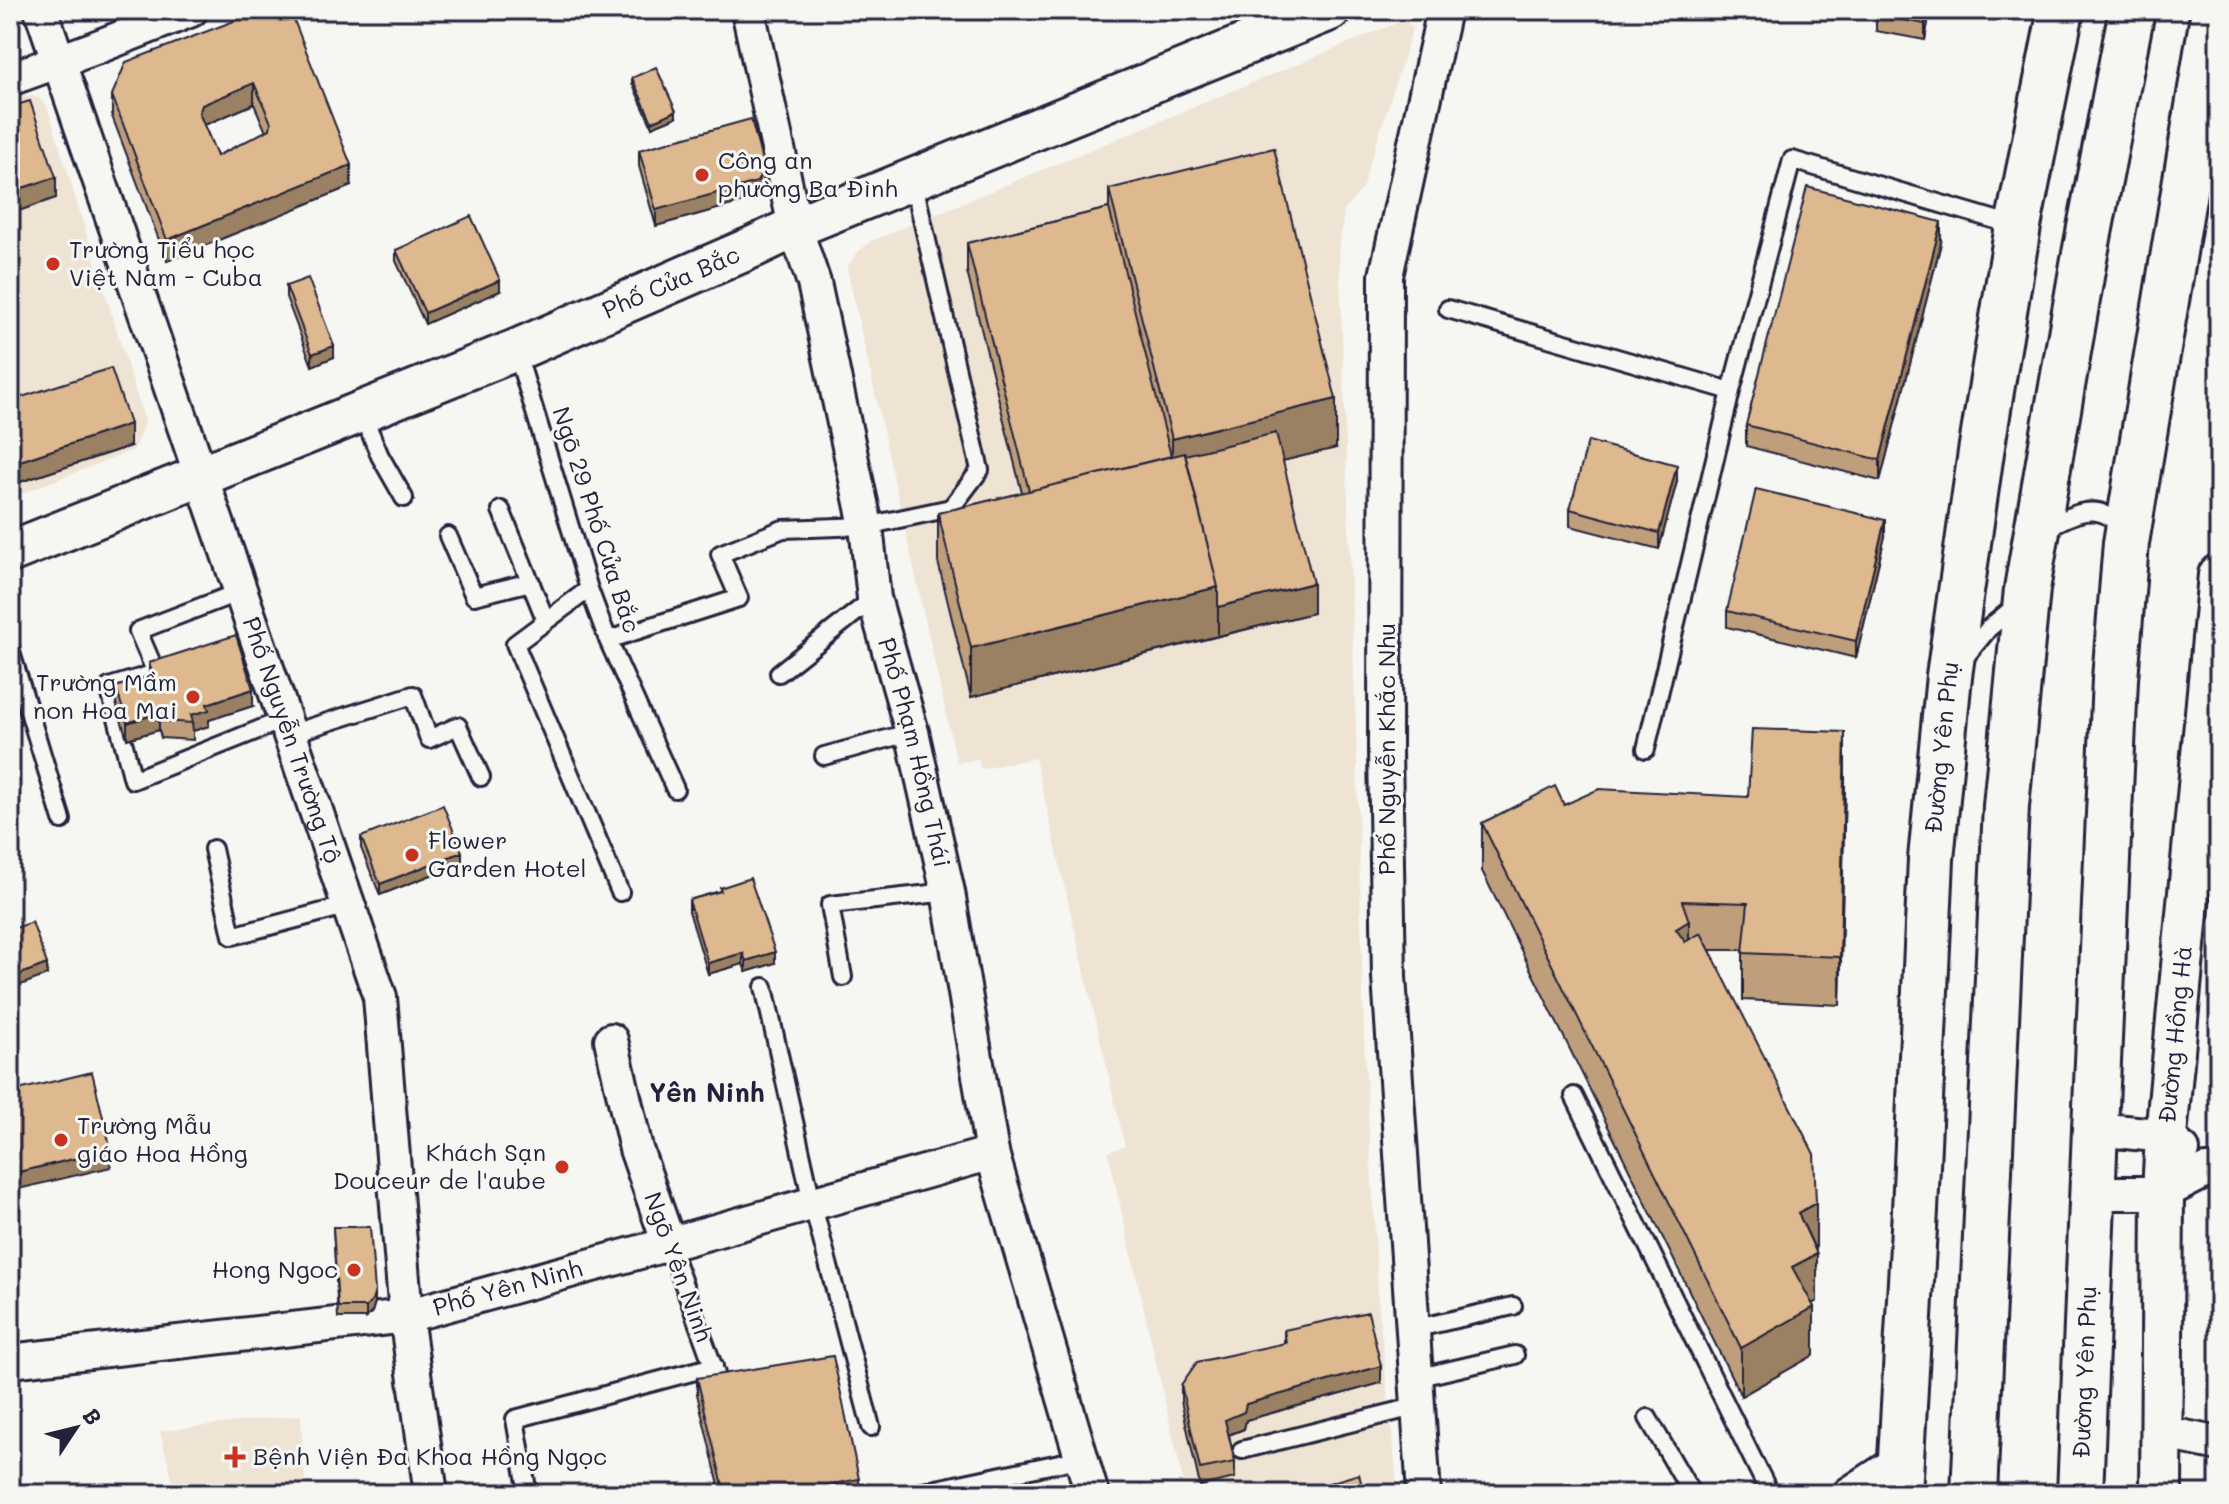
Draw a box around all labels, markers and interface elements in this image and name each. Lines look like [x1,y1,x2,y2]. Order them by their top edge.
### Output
place label: Công an phường Ba Đình [718,144,898,203]
marker: Công an phường Ba Đình [693,166,711,184]
place label: Trường Tiểu học Việt Nam - Cuba [69,233,263,292]
street label: Phố Cửa Bắc [597,238,744,325]
marker: Trường Tiểu học Việt Nam - Cuba [44,255,62,273]
street label: Ngõ 29 Phố Cửa Bắc [546,403,649,636]
street label: Phố Nguyễn Trường Tộ [237,612,350,867]
street label: Phố Nguyễn Khắc Nhu [1370,623,1401,875]
street label: Phố Phạm Hồng Thái [872,634,959,870]
street label: Đường Yên Phụ [1917,659,1965,835]
place label: Trường Mầm non Hoa Mai [33,666,177,725]
marker: Trường Mầm non Hoa Mai [184,688,202,706]
place label: Flower Garden Hotel [428,824,587,883]
marker: Flower Garden Hotel [403,846,421,864]
street label: Đường Hồng Hà [2150,944,2198,1124]
district label: Yên Ninh [649,1075,765,1109]
place label: Trường Mẫu giáo Hoa Hồng [77,1109,248,1168]
marker: Trường Mẫu giáo Hoa Hồng [52,1131,70,1149]
place label: Khách Sạn Douceur de l'aube [333,1136,546,1195]
marker: Khách Sạn Douceur de l'aube [553,1158,571,1176]
street label: Ngõ Yên Ninh [638,1187,721,1346]
street label: Phố Yên Ninh [429,1251,585,1322]
place label: Hong Ngoc [212,1253,338,1284]
marker: Hong Ngoc [345,1261,363,1279]
street label: Đường Yên Phụ [2064,1285,2103,1459]
north arrow [36,1388,116,1468]
text: B [77,1402,109,1431]
place label: Bệnh Viện Đa Khoa Hồng Ngọc [253,1440,607,1471]
marker: Bệnh Viện Đa Khoa Hồng Ngọc [224,1446,246,1468]

